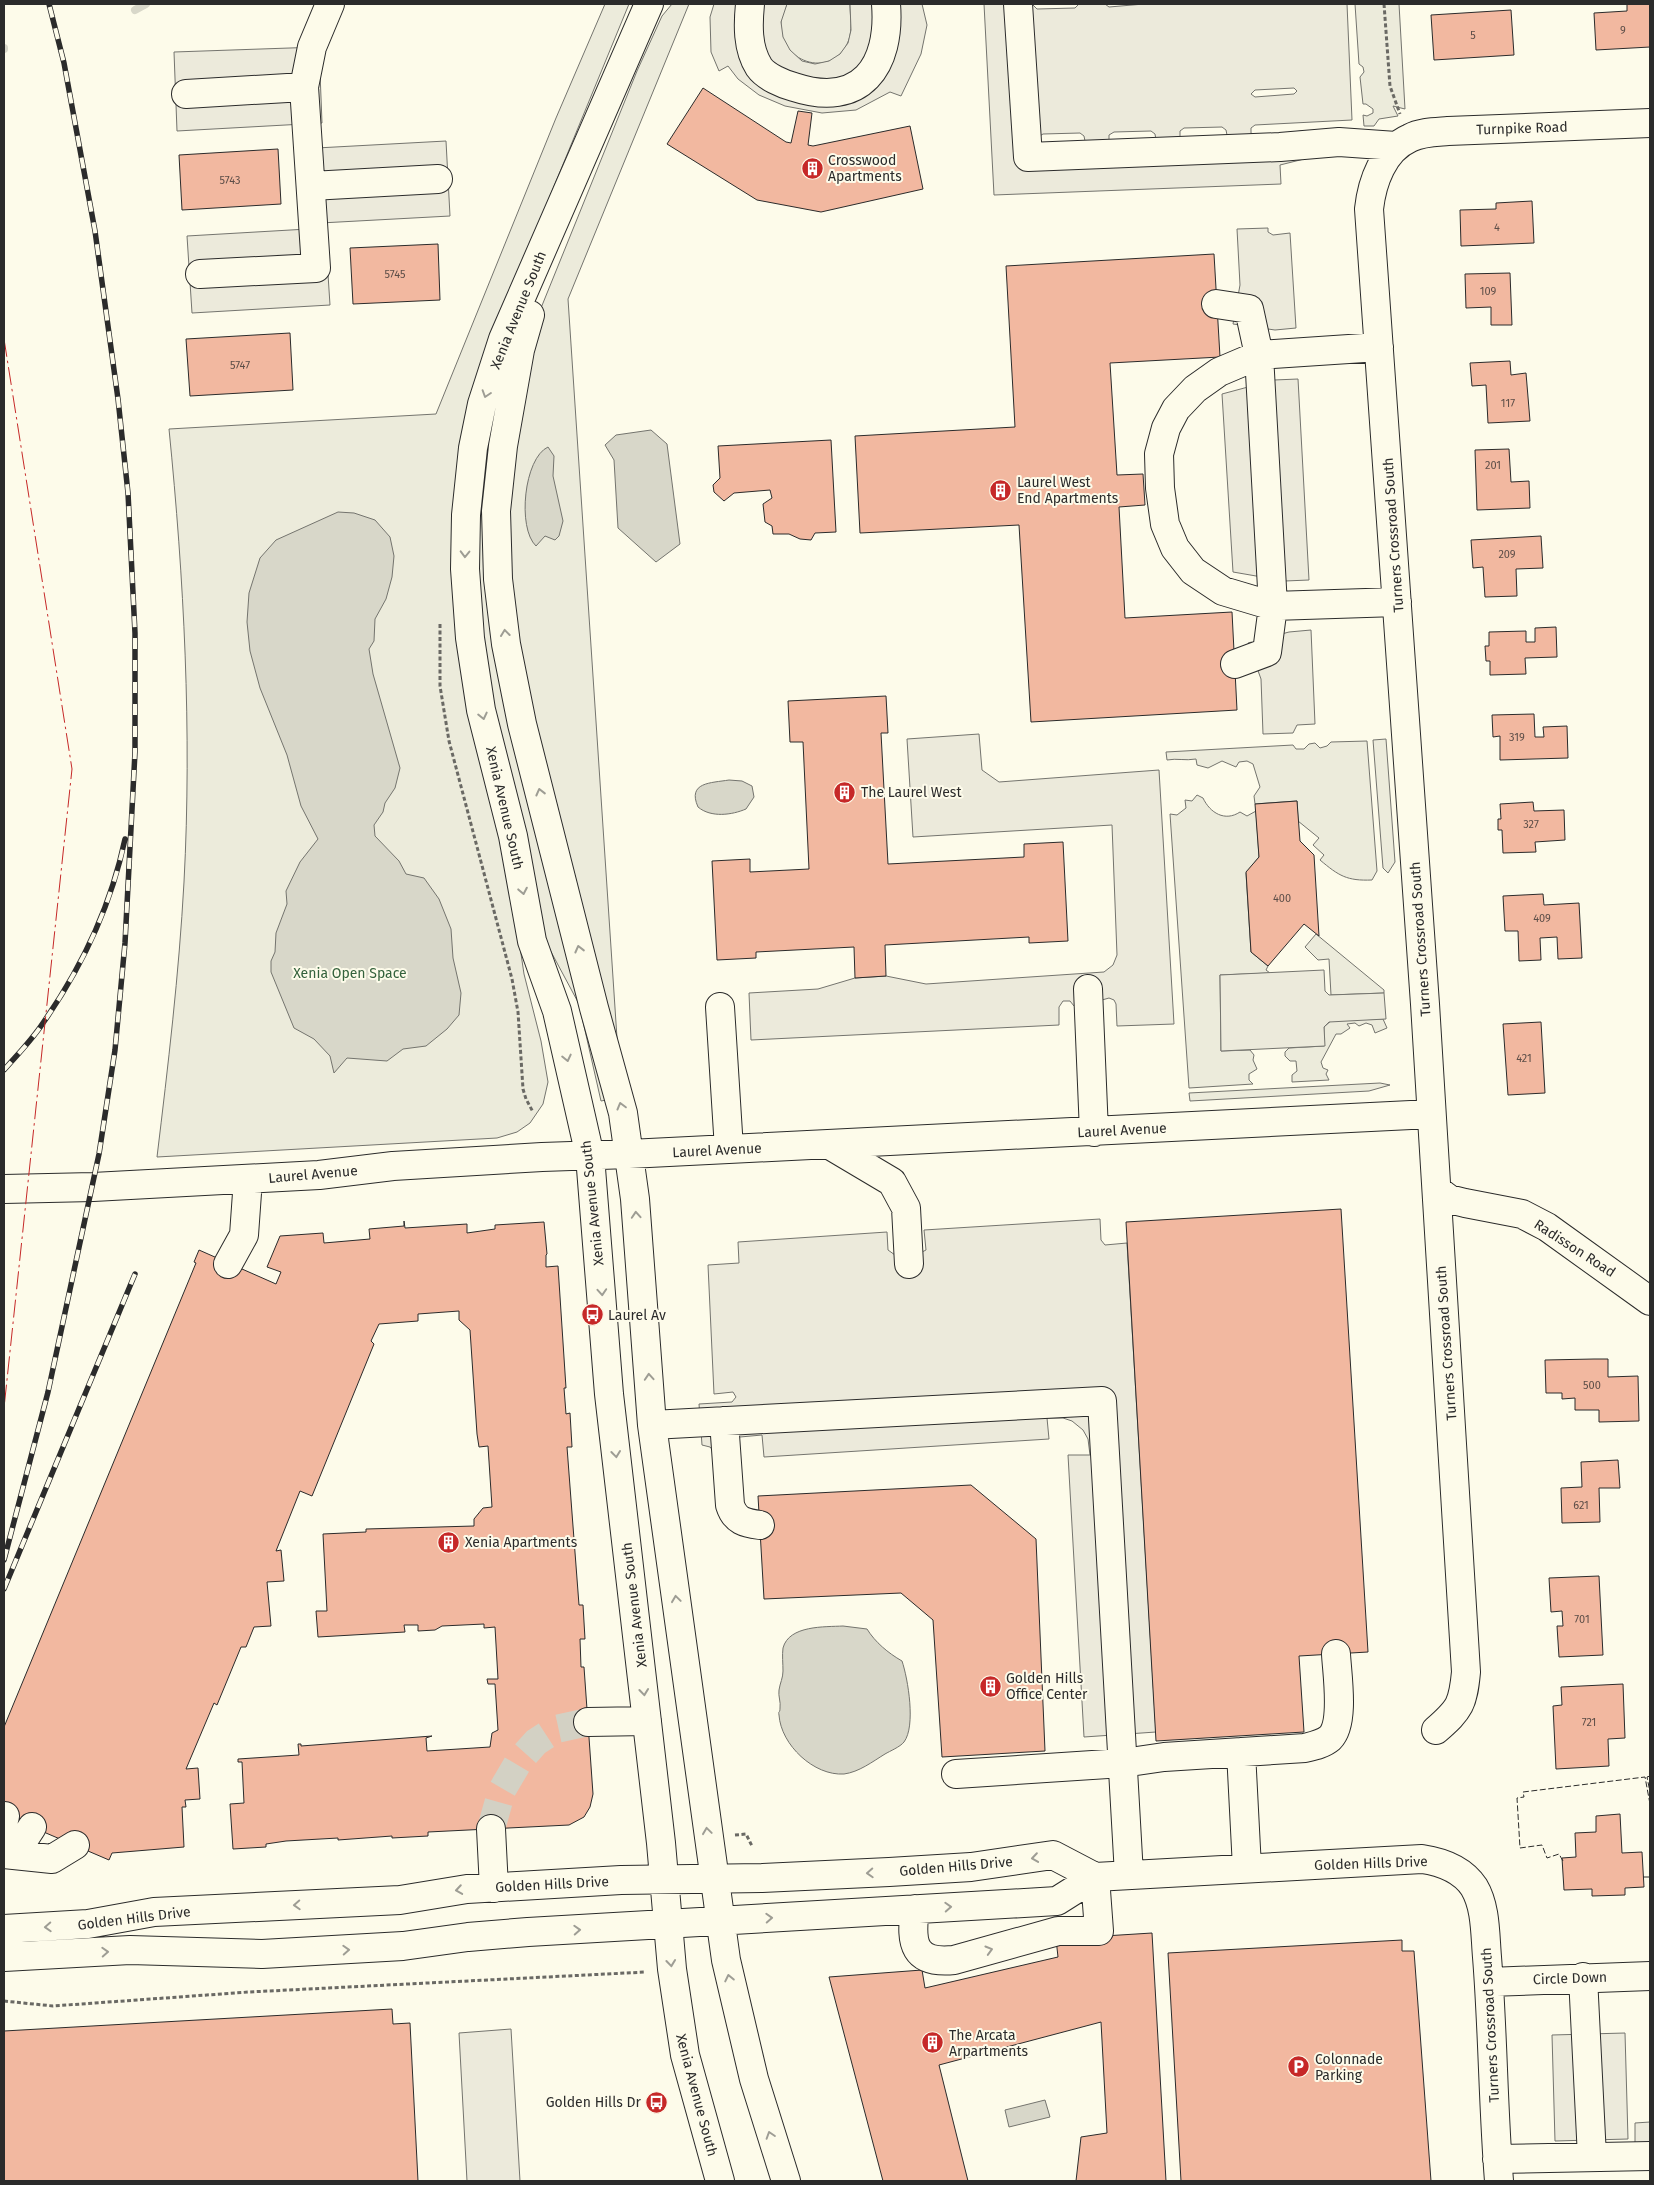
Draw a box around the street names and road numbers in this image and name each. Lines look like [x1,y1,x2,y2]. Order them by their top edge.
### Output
street label: Turnpike Road [1476,118,1568,139]
street label: Xenia Avenue South [487,249,550,372]
street label: Turners Crossroad South [1380,457,1407,613]
street label: Xenia Avenue South [482,745,527,871]
street label: Turners Crossroad South [1407,861,1434,1017]
street label: Laurel Avenue [1077,1120,1167,1141]
street label: Xenia Avenue South [577,1139,608,1266]
street label: Laurel Avenue [672,1140,762,1161]
street label: Laurel Avenue [268,1162,358,1187]
street label: Radisson Road [1531,1216,1619,1281]
street label: Turners Crossroad South [1433,1265,1460,1421]
street label: Xenia Avenue South [618,1541,651,1668]
street label: Golden Hills Drive [899,1853,1013,1880]
street label: Golden Hills Drive [1314,1853,1428,1874]
street label: Golden Hills Drive [495,1873,609,1896]
street label: Golden Hills Drive [77,1903,192,1934]
street label: Turners Crossroad South [1478,1947,1503,2103]
street label: Circle Down [1533,1969,1607,1988]
street label: Xenia Avenue South [672,2032,721,2158]

